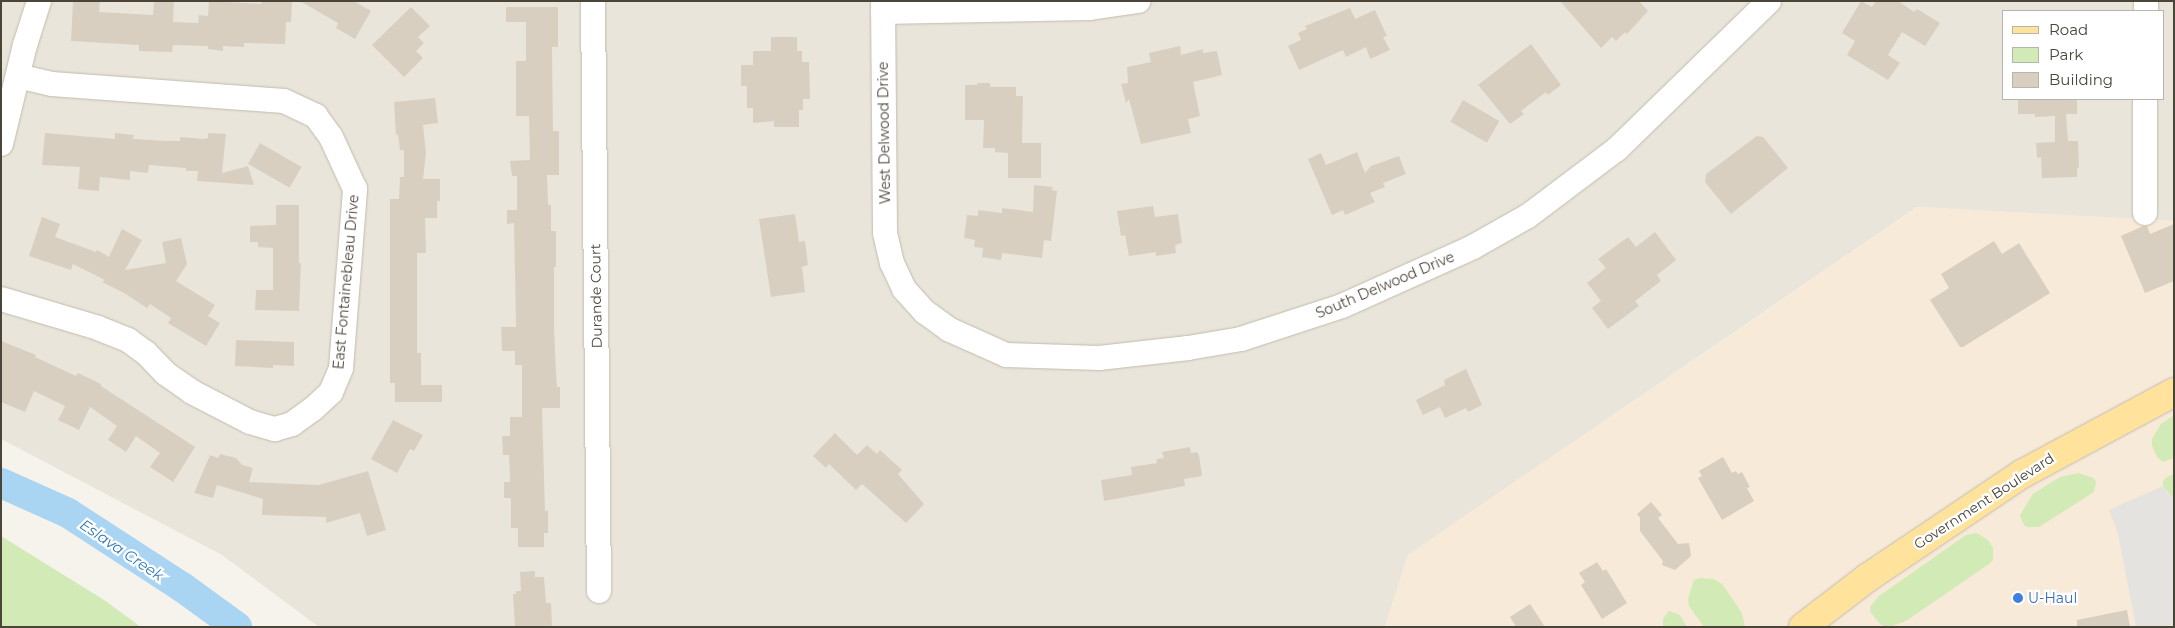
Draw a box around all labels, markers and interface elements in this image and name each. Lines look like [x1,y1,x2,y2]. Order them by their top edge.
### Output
legend [2002,10,2165,100]
text: Road [2049,20,2088,39]
text: Park [2049,45,2083,64]
street label: West Delwood Drive [874,62,894,204]
text: Building [2049,70,2113,89]
street label: East Fontainebleau Drive [330,194,362,370]
street label: Durande Court [587,244,605,348]
street label: South Delwood Drive [1313,248,1457,322]
street label: Government Boulevard [1911,449,2057,553]
water label: Eslava Creek [77,515,167,585]
place label: U-Haul [2028,590,2077,606]
marker: U-Haul [2012,592,2024,604]

